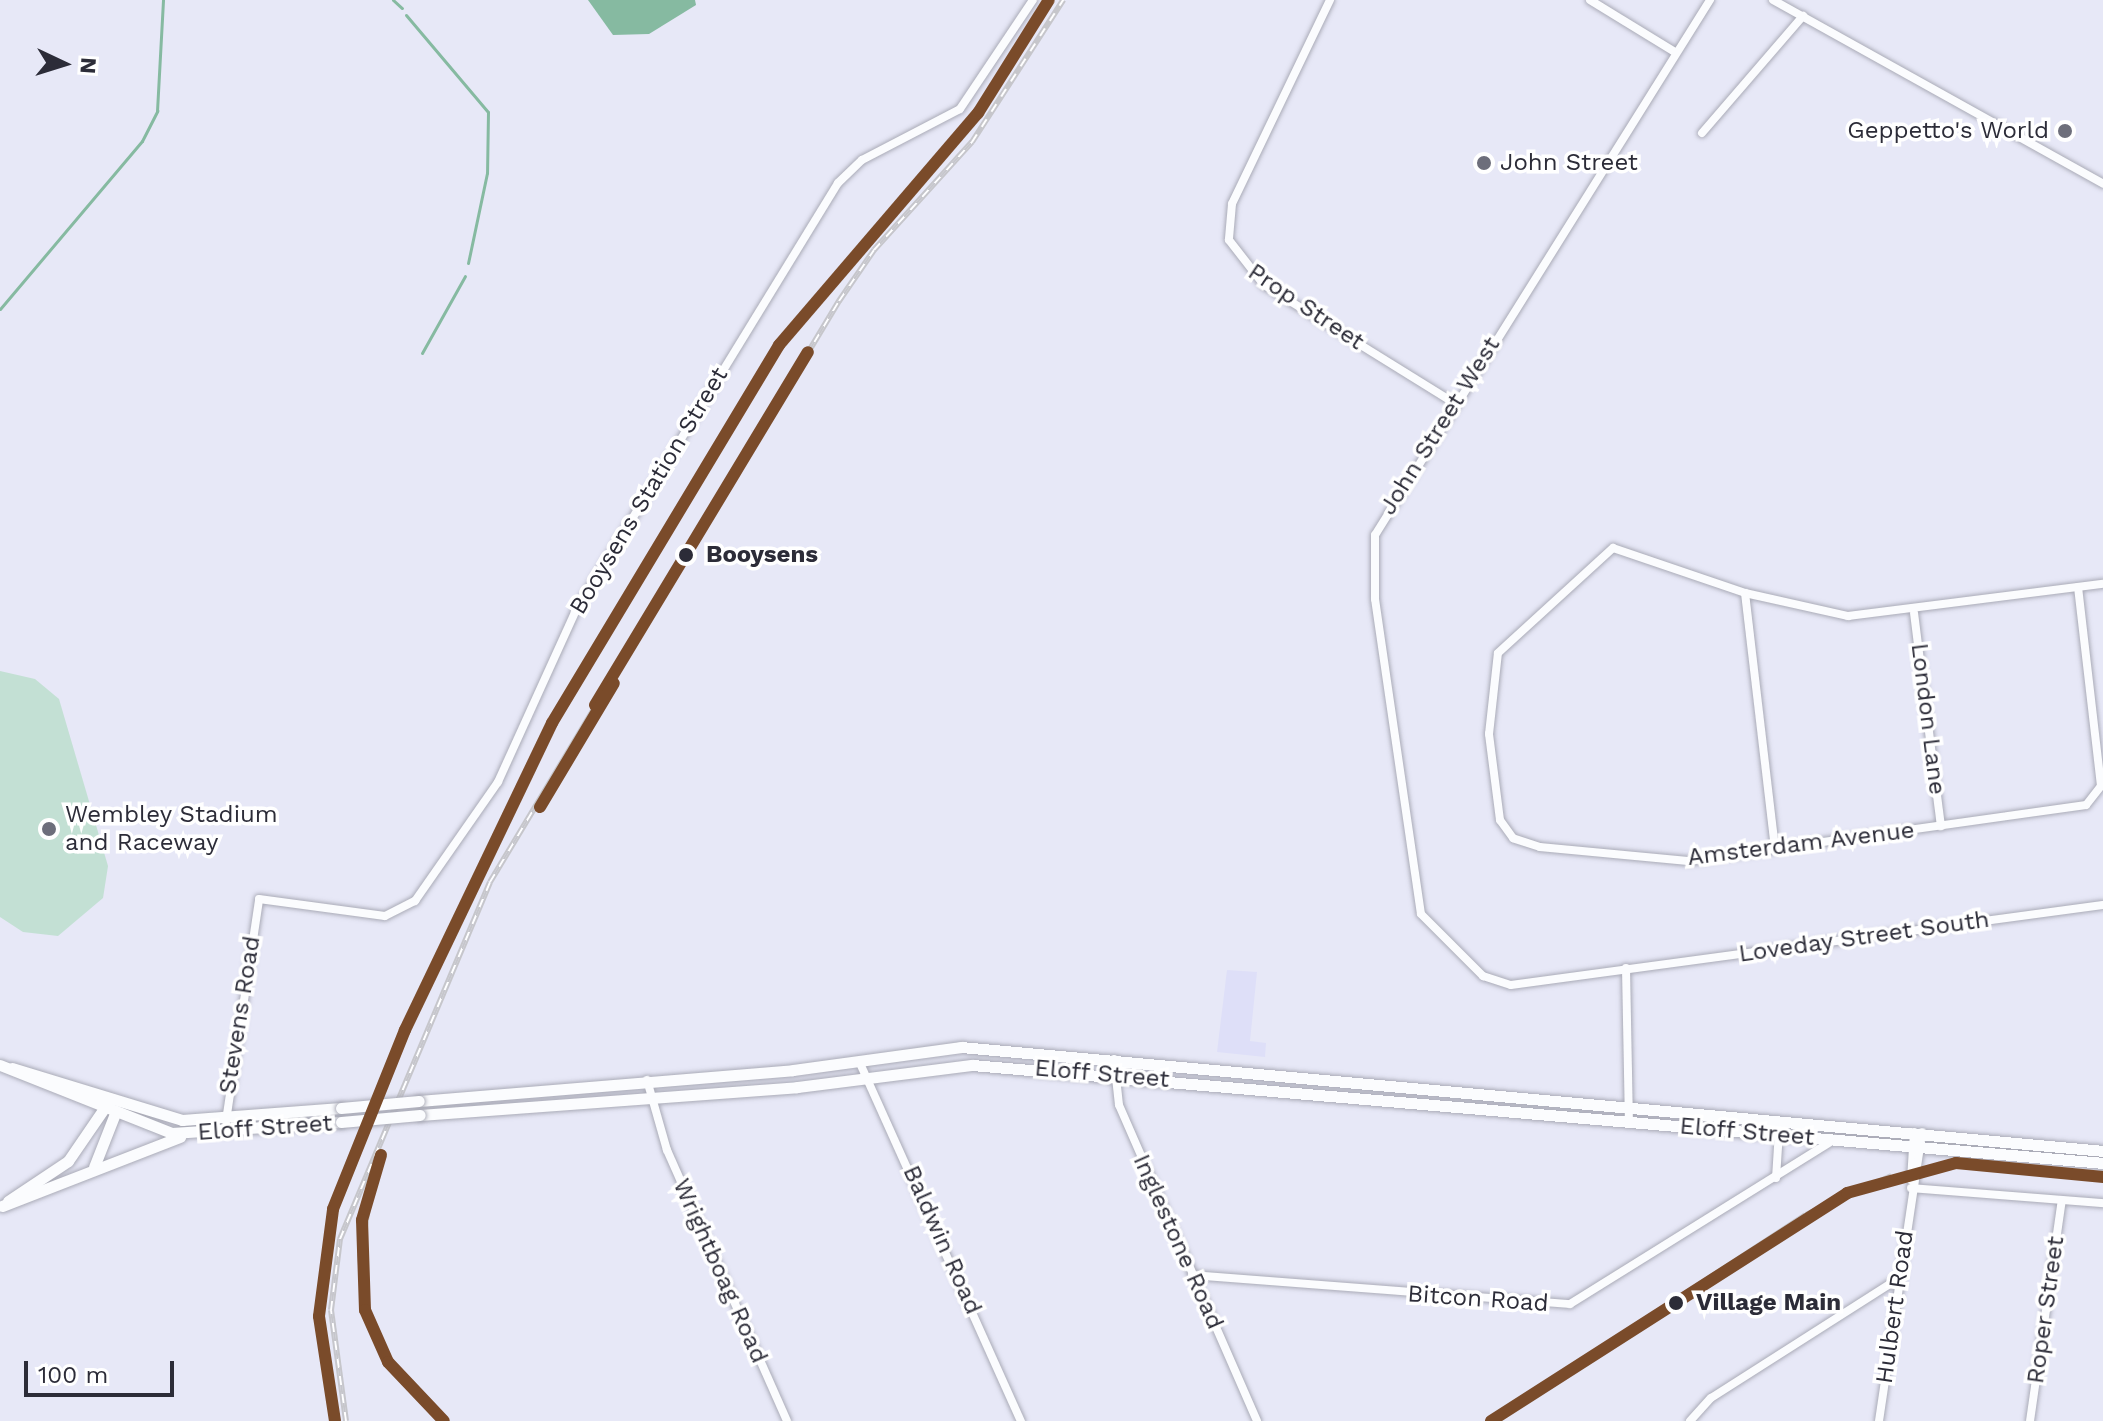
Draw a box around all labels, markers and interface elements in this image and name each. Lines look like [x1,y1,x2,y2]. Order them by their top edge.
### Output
north arrow [24,24,104,104]
text: N [75,57,101,75]
place label: Geppetto's World [1847,117,2049,145]
marker: Geppetto's World [2056,122,2074,140]
place label: John Street [1500,149,1638,177]
marker: John Street [1475,154,1493,172]
street label: Prop Street [1242,258,1370,356]
street label: John Street West [1373,331,1507,521]
street label: Booysens Station Street [564,362,734,620]
place label: Booysens [706,541,818,569]
marker: Booysens [673,542,699,568]
street label: London Lane [1904,642,1952,796]
place label: Wembley Stadium and Raceway [65,801,278,857]
street label: Amsterdam Avenue [1685,816,1917,872]
marker: Wembley Stadium and Raceway [40,820,58,838]
street label: Loveday Street South [1737,905,1991,969]
street label: Stevens Road [213,934,267,1096]
street label: Eloff Street [1033,1054,1171,1094]
street label: Eloff Street [196,1109,334,1147]
street label: Eloff Street [1678,1112,1816,1152]
street label: Inglestone Road [1127,1150,1229,1334]
street label: Baldwin Road [896,1161,988,1319]
street label: Wrightboag Road [666,1174,774,1368]
street label: Hulbert Road [1870,1229,1920,1385]
street label: Roper Street [2021,1234,2071,1386]
street label: Bitcon Road [1406,1280,1550,1318]
place label: Village Main [1696,1289,1841,1317]
marker: Village Main [1663,1290,1689,1316]
scale bar [28,1345,178,1395]
text: 100 m [38,1361,108,1389]

